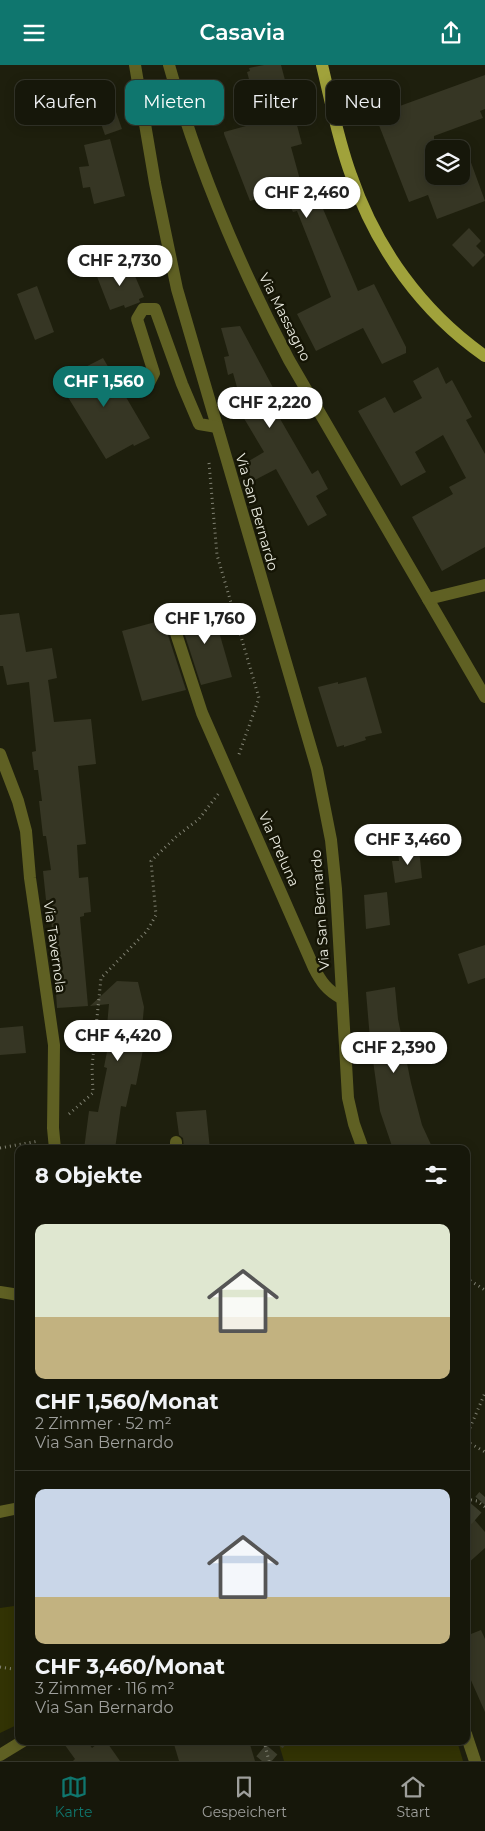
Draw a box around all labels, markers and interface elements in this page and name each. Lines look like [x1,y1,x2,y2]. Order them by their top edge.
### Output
icon: menu [20,19,48,47]
text: Casavia [200,19,285,46]
icon: share [437,19,465,47]
chip: Kaufen [15,80,115,125]
chip: Mieten [125,80,224,125]
chip: Filter [234,80,316,125]
chip: Neu [326,80,400,125]
map controls [425,140,470,185]
button: layers [425,140,470,185]
pin: CHF 2,460 [250,177,364,219]
text: CHF 2,460 [264,183,350,202]
pin: CHF 2,730 [63,245,177,287]
text: CHF 2,730 [79,251,161,270]
street label: Via Massagno [255,270,315,364]
pin: CHF 1,560 [47,365,161,408]
text: CHF 1,560 [64,372,144,391]
pin: CHF 2,220 [213,387,327,429]
text: CHF 2,220 [229,393,311,412]
street label: Via San Bernardo [232,451,282,573]
pin: CHF 1,760 [148,603,262,645]
text: CHF 1,760 [165,609,245,628]
street label: Via Preluna [255,809,303,889]
pin: CHF 3,460 [351,823,465,866]
text: CHF 3,460 [365,830,451,849]
street label: Via San Bernardo [307,849,333,971]
street label: Via Tavernola [40,900,70,994]
pin: CHF 4,420 [61,1019,175,1062]
text: CHF 4,420 [75,1026,161,1045]
pin: CHF 2,390 [337,1031,451,1074]
text: CHF 2,390 [352,1038,436,1057]
icon: filters [422,1161,450,1189]
text: 8 Objekte [35,1163,142,1188]
icon: home [198,1256,288,1346]
text: CHF 1,560/Monat [35,1389,219,1414]
text: 2 Zimmer · 52 m² [35,1414,172,1433]
text: Via San Bernardo [35,1433,173,1452]
icon: home [198,1522,288,1612]
text: CHF 3,460/Monat [35,1654,225,1679]
text: 3 Zimmer · 116 m² [35,1679,175,1698]
text: Via San Bernardo [35,1698,173,1717]
tab: Karte [55,1773,92,1821]
tab: Gespeichert [202,1773,287,1821]
tab: Start [396,1773,430,1821]

